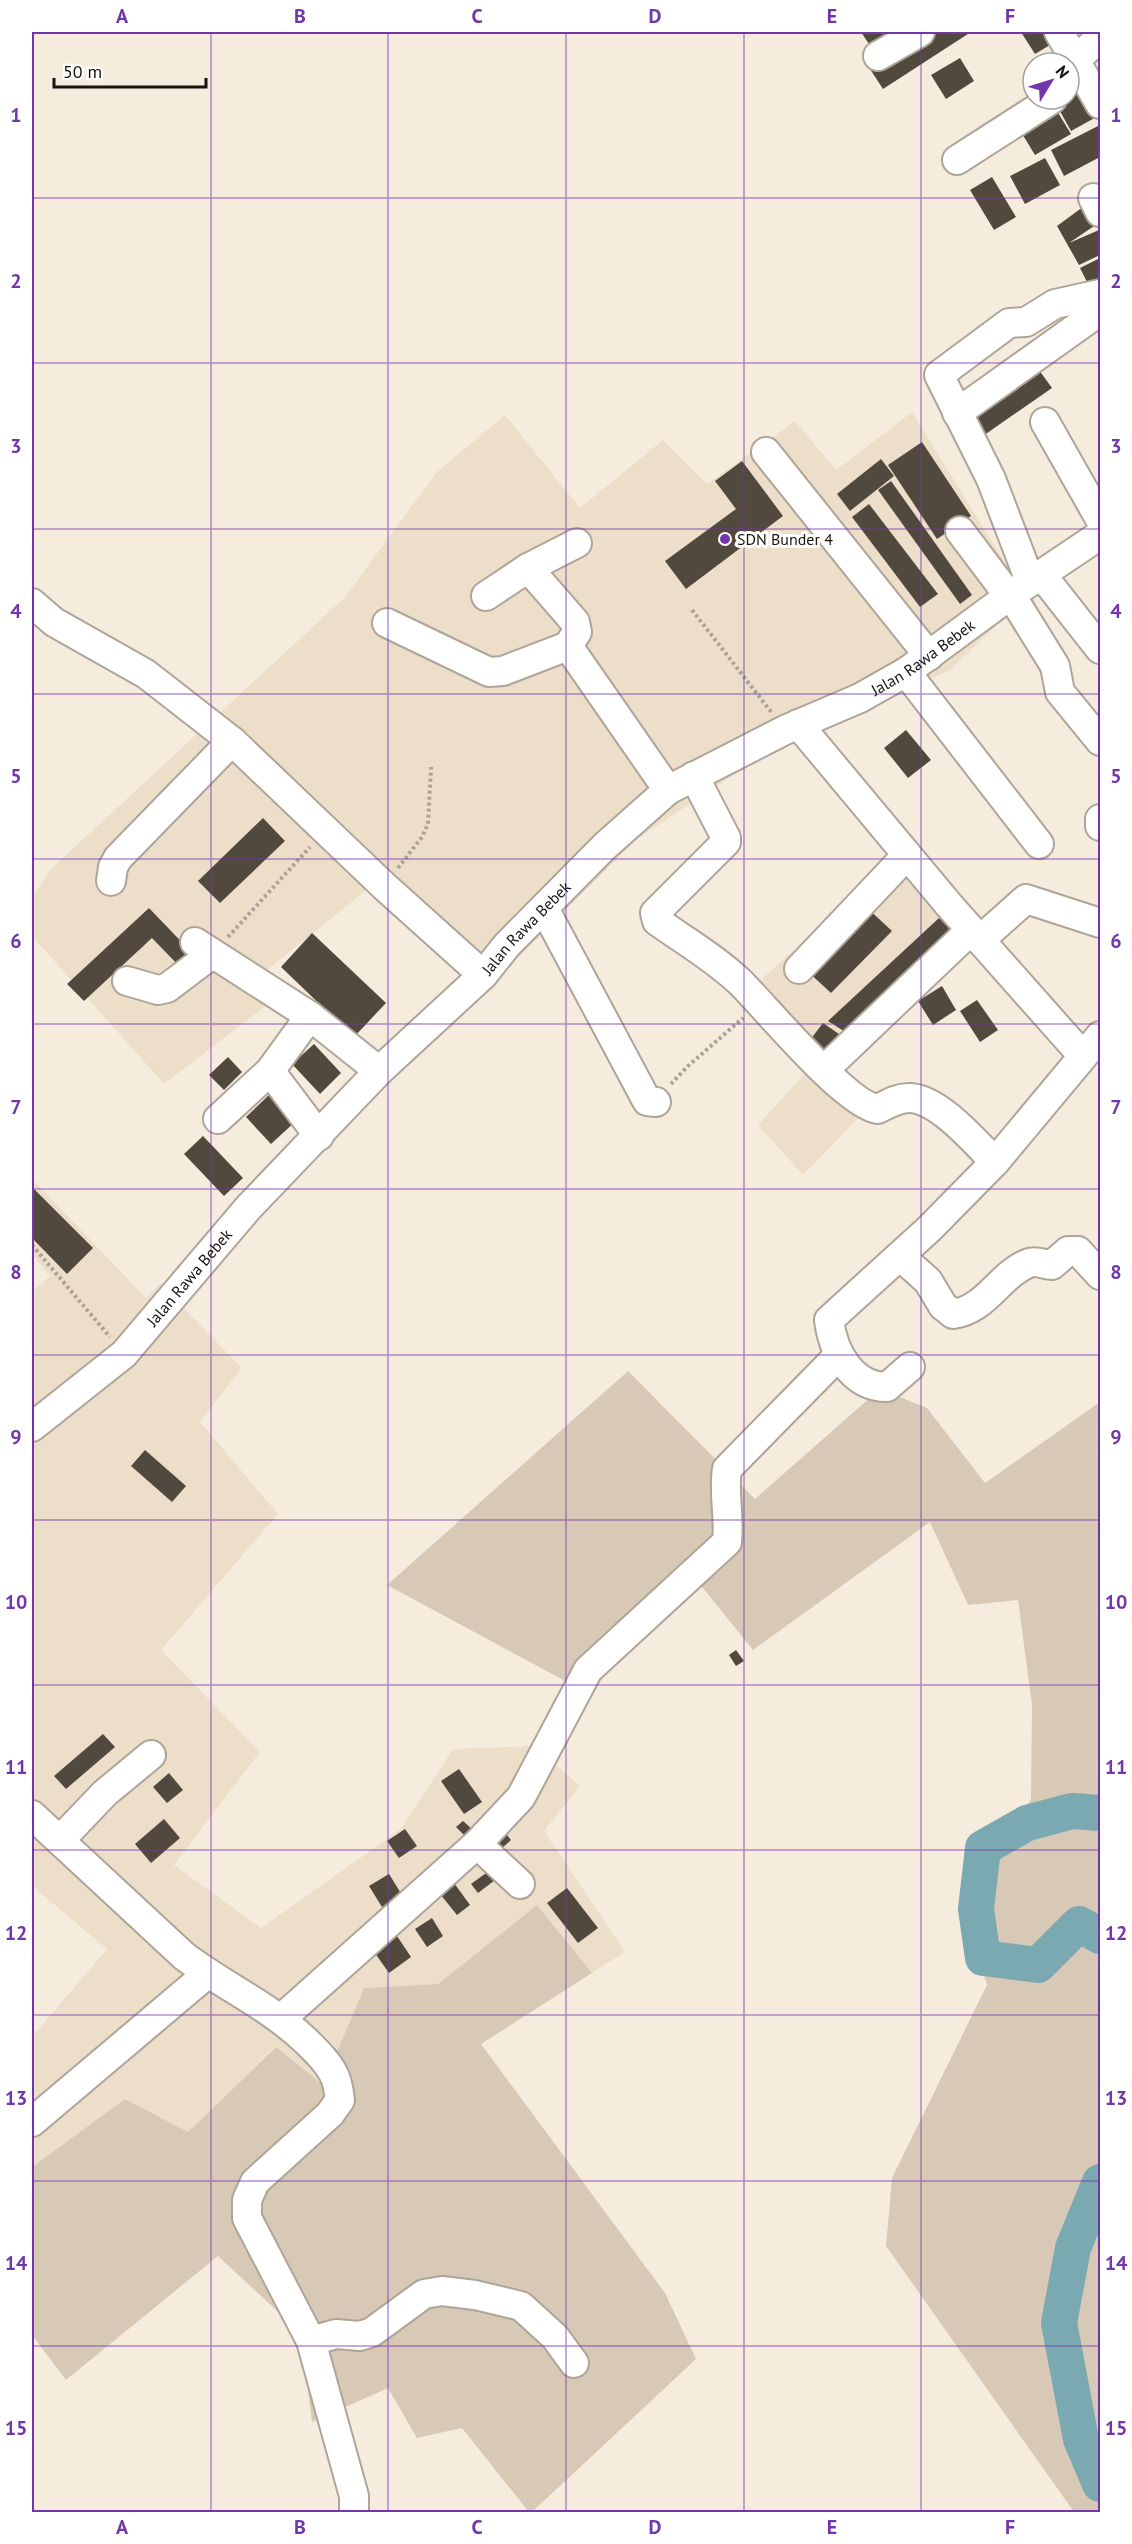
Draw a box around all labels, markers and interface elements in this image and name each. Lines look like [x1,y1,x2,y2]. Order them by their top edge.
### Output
text: A [116,3,129,29]
text: B [294,3,306,29]
text: C [471,3,483,29]
text: D [649,3,662,29]
text: E [827,3,837,29]
text: F [1005,3,1015,29]
scale bar [54,51,206,89]
north arrow [1021,51,1081,111]
text: 50 m [63,60,102,83]
text: N [1052,61,1074,82]
text: 1 [10,102,22,128]
text: 1 [1110,102,1122,128]
text: 2 [10,268,22,294]
text: 2 [1110,268,1122,294]
text: 3 [10,433,22,459]
text: 3 [1110,433,1122,459]
place label: SDN Bunder 4 [737,529,833,549]
marker: SDN Bunder 4 [718,532,732,546]
text: 4 [10,598,22,624]
text: 4 [1110,598,1122,624]
street label: Jalan Rawa Bebek [867,615,979,700]
text: 5 [10,763,22,789]
text: 5 [1110,763,1122,789]
street label: Jalan Rawa Bebek [477,876,575,980]
text: 6 [10,928,22,954]
text: 6 [1110,928,1122,954]
text: 7 [10,1094,22,1120]
text: 7 [1110,1094,1122,1120]
street label: Jalan Rawa Bebek [141,1224,236,1331]
text: 8 [10,1259,22,1285]
text: 8 [1110,1259,1122,1285]
text: 9 [10,1424,22,1450]
text: 9 [1110,1424,1122,1450]
text: 10 [5,1589,27,1615]
text: 10 [1105,1589,1127,1615]
text: 11 [5,1754,27,1780]
text: 11 [1105,1754,1127,1780]
text: 12 [5,1920,27,1946]
text: 12 [1105,1920,1127,1946]
text: 13 [5,2085,27,2111]
text: 13 [1105,2085,1127,2111]
text: 14 [5,2250,28,2276]
text: 14 [1105,2250,1128,2276]
text: 15 [5,2415,27,2441]
text: 15 [1105,2415,1127,2441]
text: A [116,2514,129,2540]
text: B [294,2514,306,2540]
text: C [471,2514,483,2540]
text: D [649,2514,662,2540]
text: E [827,2514,837,2540]
text: F [1005,2514,1015,2540]

